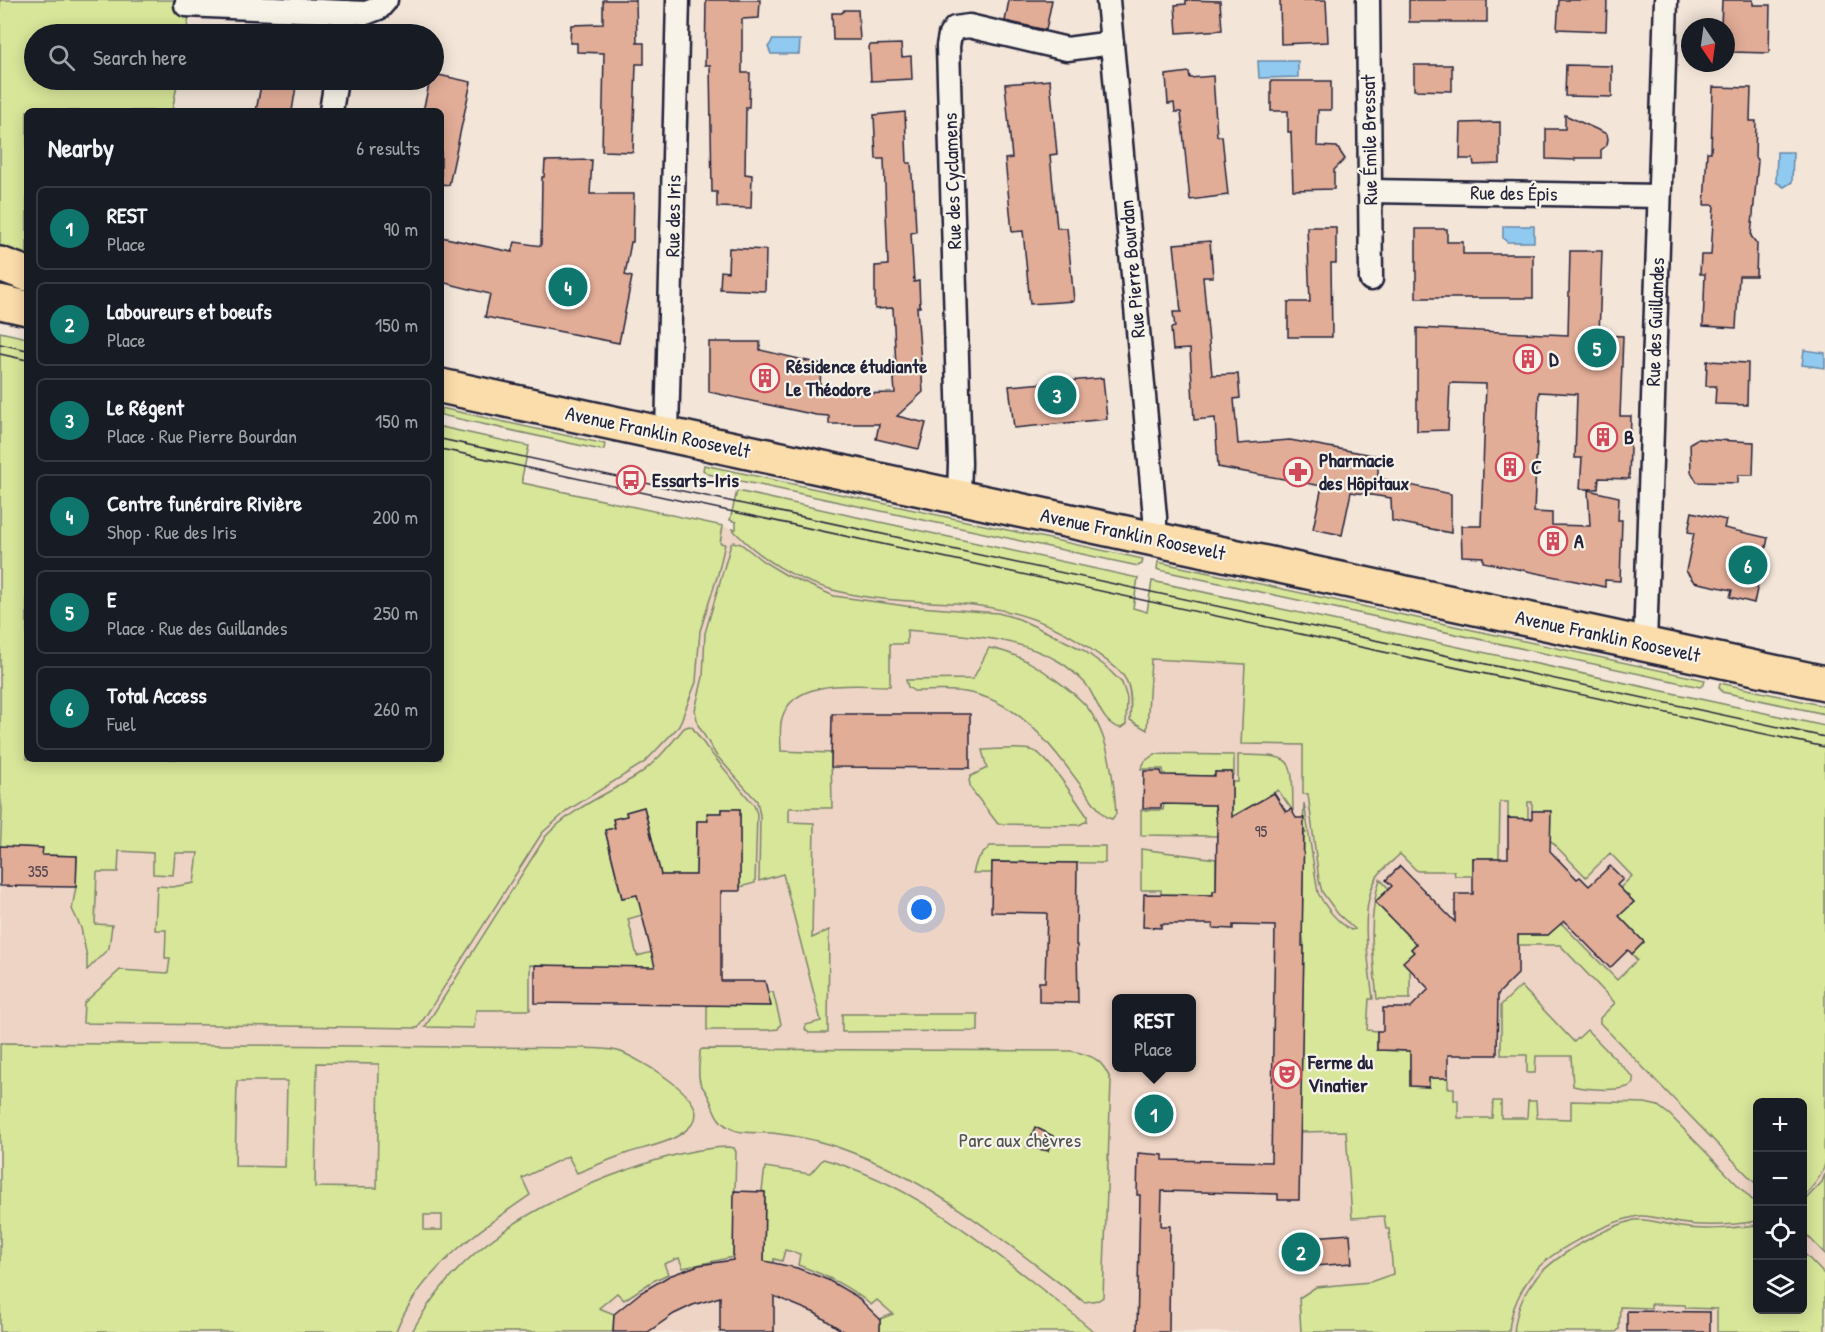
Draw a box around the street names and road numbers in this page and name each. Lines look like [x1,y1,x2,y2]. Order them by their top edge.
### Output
street label: Rue Émile Bressat [1354,73,1383,205]
street label: Rue des Cyclamens [936,112,967,250]
street label: Rue des Iris [658,174,687,257]
street label: Rue des Épis [1470,178,1558,207]
street label: Rue Pierre Bourdan [1112,199,1151,339]
street label: Rue des Guillandes [1639,257,1670,387]
street label: Avenue Franklin Roosevelt [563,399,754,465]
street label: Avenue Franklin Roosevelt [1038,501,1229,567]
street label: Avenue Franklin Roosevelt [1513,603,1704,669]

